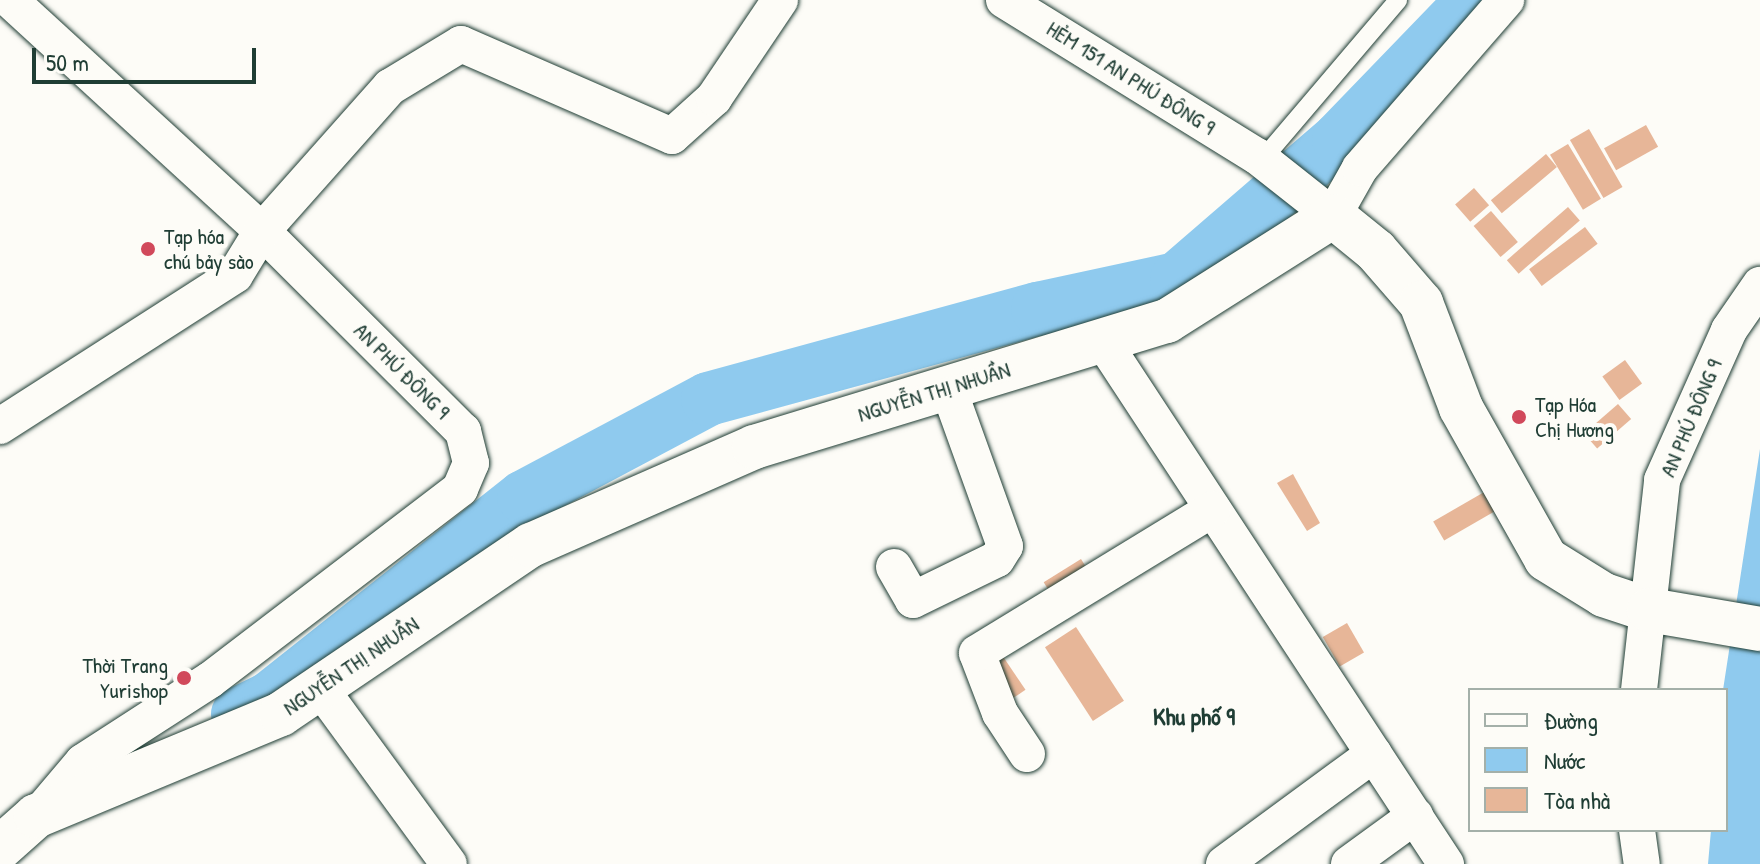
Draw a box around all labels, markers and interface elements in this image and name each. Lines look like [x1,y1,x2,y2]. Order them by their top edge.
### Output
street label: HẺM 151 AN PHÚ ĐÔNG 9 [1042,15,1220,141]
scale bar [36,32,260,82]
text: 50 m [46,46,89,78]
place label: Tạp hóa chú bảy sào [164,223,254,274]
marker: Tạp hóa chú bảy sào [139,240,157,258]
street label: AN PHÚ ĐÔNG 9 [348,317,456,425]
street label: AN PHÚ ĐÔNG 9 [1654,355,1728,481]
street label: NGUYỄN THỊ NHUẦN [855,356,1013,428]
place label: Tạp Hóa Chị Hương [1535,391,1614,442]
marker: Tạp Hóa Chị Hương [1510,408,1528,426]
street label: NGUYỄN THỊ NHUẦN [278,611,424,721]
place label: Thời Trang Yurishop [82,652,168,704]
marker: Thời Trang Yurishop [175,669,193,687]
legend [1468,688,1728,832]
district label: Khu phố 9 [1153,703,1235,731]
text: Đường [1544,704,1598,736]
text: Nước [1544,744,1585,776]
text: Tòa nhà [1544,784,1610,816]

